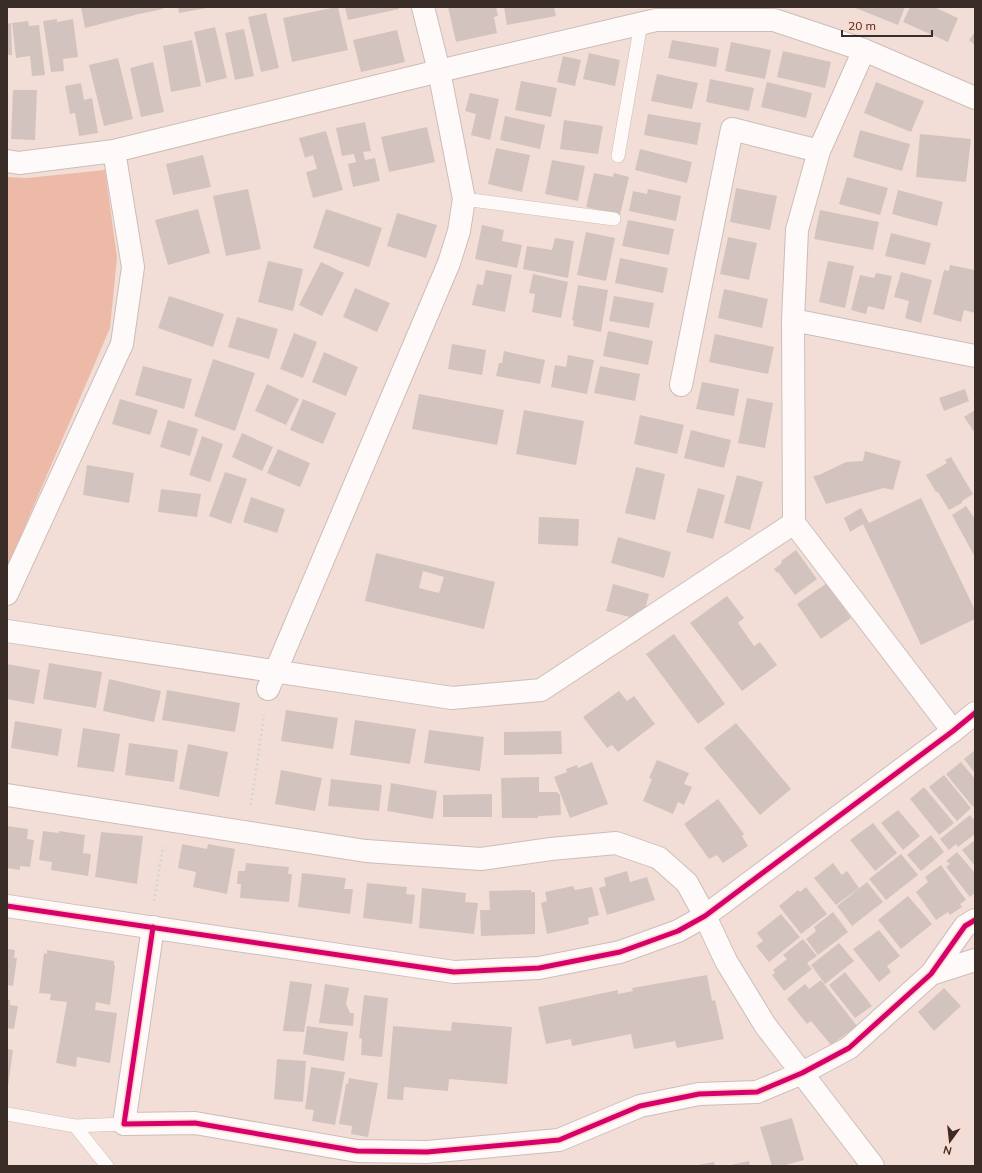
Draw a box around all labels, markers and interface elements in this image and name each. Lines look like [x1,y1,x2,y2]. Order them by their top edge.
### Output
scale bar [842,12,932,38]
text: 20 m [848,18,876,33]
north arrow [930,1121,970,1161]
text: N [942,1143,953,1158]

